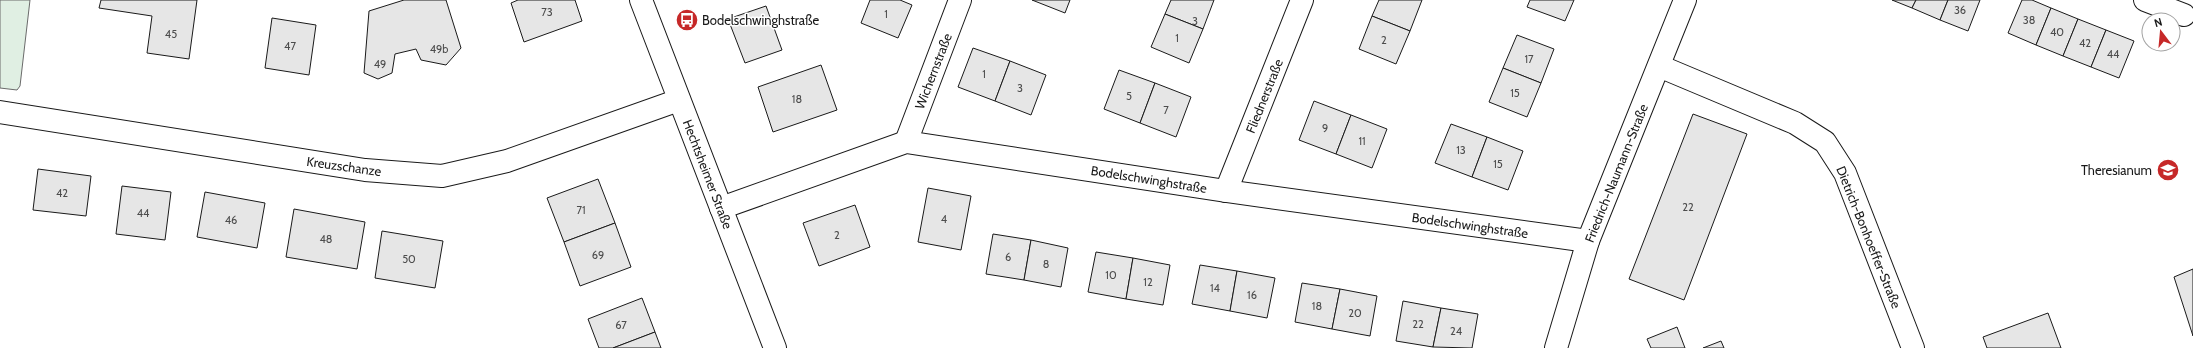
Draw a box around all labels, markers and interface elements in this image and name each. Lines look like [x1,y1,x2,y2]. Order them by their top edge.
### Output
house number: 36 [1954,3,1966,17]
house number: 73 [541,5,553,19]
bus stop icon: Bodelschwinghstraße [674,7,700,33]
house number: 1 [884,7,888,21]
place label: Bodelschwinghstraße [702,12,820,28]
north arrow [2141,12,2181,52]
house number: 38 [2023,13,2035,27]
house number: 3 [1192,14,1198,28]
text: N [2153,15,2164,30]
house number: 40 [2050,25,2064,39]
house number: 45 [165,27,177,41]
street label: Wichernstraße [911,30,955,111]
house number: 1 [1175,31,1179,45]
house number: 2 [1381,33,1387,47]
house number: 42 [2079,36,2091,50]
house number: 47 [284,39,296,53]
house number: 49b [430,42,448,56]
house number: 44 [2107,47,2120,61]
house number: 17 [1524,52,1534,66]
street label: Fliednerstraße [1242,56,1286,135]
house number: 49 [374,57,386,71]
house number: 1 [982,67,986,81]
house number: 3 [1017,81,1023,95]
house number: 15 [1510,86,1520,100]
house number: 5 [1126,89,1132,103]
house number: 18 [792,92,802,106]
street label: Friedrich-Naumann-Straße [1581,101,1651,245]
house number: 7 [1163,103,1169,117]
street label: Hechtsheimer Straße [680,117,736,231]
house number: 9 [1322,121,1328,135]
house number: 11 [1358,134,1366,148]
house number: 13 [1456,143,1466,157]
street label: Kreuzschanze [306,153,383,179]
house number: 15 [1493,157,1503,171]
school or university icon: Theresianum [2155,157,2181,183]
street label: Bodelschwinghstraße [1090,162,1208,196]
place label: Theresianum [2081,162,2152,178]
street label: Dietrich-Bonhoeffer-Straße [1833,164,1905,311]
house number: 42 [56,186,68,200]
house number: 22 [1682,200,1694,214]
house number: 71 [576,203,586,217]
house number: 44 [137,206,150,220]
street label: Bodelschwinghstraße [1411,209,1529,241]
house number: 4 [941,212,948,226]
house number: 46 [225,213,237,227]
house number: 2 [834,228,840,242]
house number: 48 [319,232,333,246]
house number: 69 [592,248,604,262]
house number: 6 [1005,250,1011,264]
house number: 50 [402,252,416,266]
house number: 8 [1043,257,1049,271]
house number: 10 [1105,268,1117,282]
house number: 12 [1143,275,1153,289]
house number: 14 [1210,281,1221,295]
house number: 16 [1247,288,1257,302]
house number: 18 [1312,299,1322,313]
house number: 20 [1348,306,1362,320]
house number: 22 [1412,317,1424,331]
house number: 67 [615,318,627,332]
house number: 24 [1450,324,1463,338]

